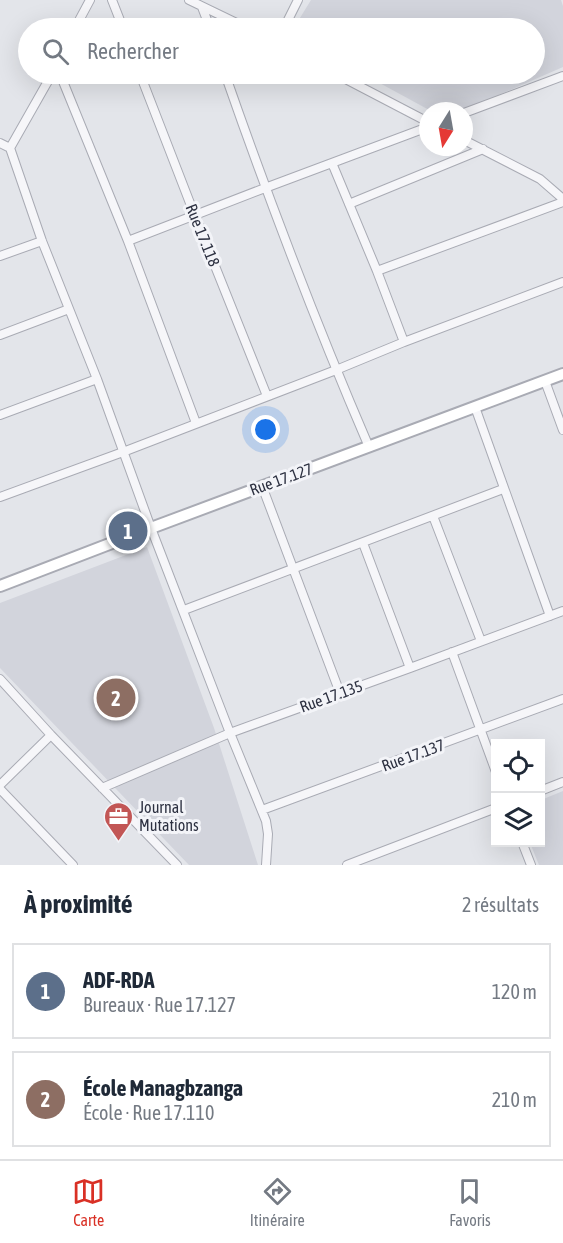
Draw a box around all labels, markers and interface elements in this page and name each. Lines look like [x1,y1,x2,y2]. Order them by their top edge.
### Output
search box [18,18,545,84]
icon: search [39,35,72,68]
text: Rechercher [87,38,178,64]
north arrow [419,102,473,156]
street label: Rue 17.118 [182,201,224,269]
your location [251,415,280,444]
street label: Rue 17.127 [247,459,315,499]
pin: 1 [108,508,148,554]
pin: 2 [96,676,136,720]
street label: Rue 17.135 [297,676,365,716]
street label: Rue 17.137 [379,735,447,775]
map controls [491,739,545,847]
button: locate [491,739,545,793]
button: layers [491,793,545,847]
place label: Journal Mutations [139,798,199,834]
office icon: Journal Mutations [102,800,134,842]
text: À proximité [24,889,132,919]
text: 2 résultats [462,893,539,916]
text: ADF-RDA [83,967,155,993]
text: 1 [41,980,50,1003]
text: 120 m [492,980,537,1003]
text: Bureaux · Rue 17.127 [83,993,236,1016]
text: École Managbzanga [83,1075,243,1101]
text: 2 [41,1088,50,1111]
text: 210 m [492,1088,537,1111]
text: École · Rue 17.110 [83,1101,214,1124]
tab: Carte [72,1175,105,1229]
tab: Itinéraire [250,1175,305,1229]
tab: Favoris [449,1175,491,1229]

